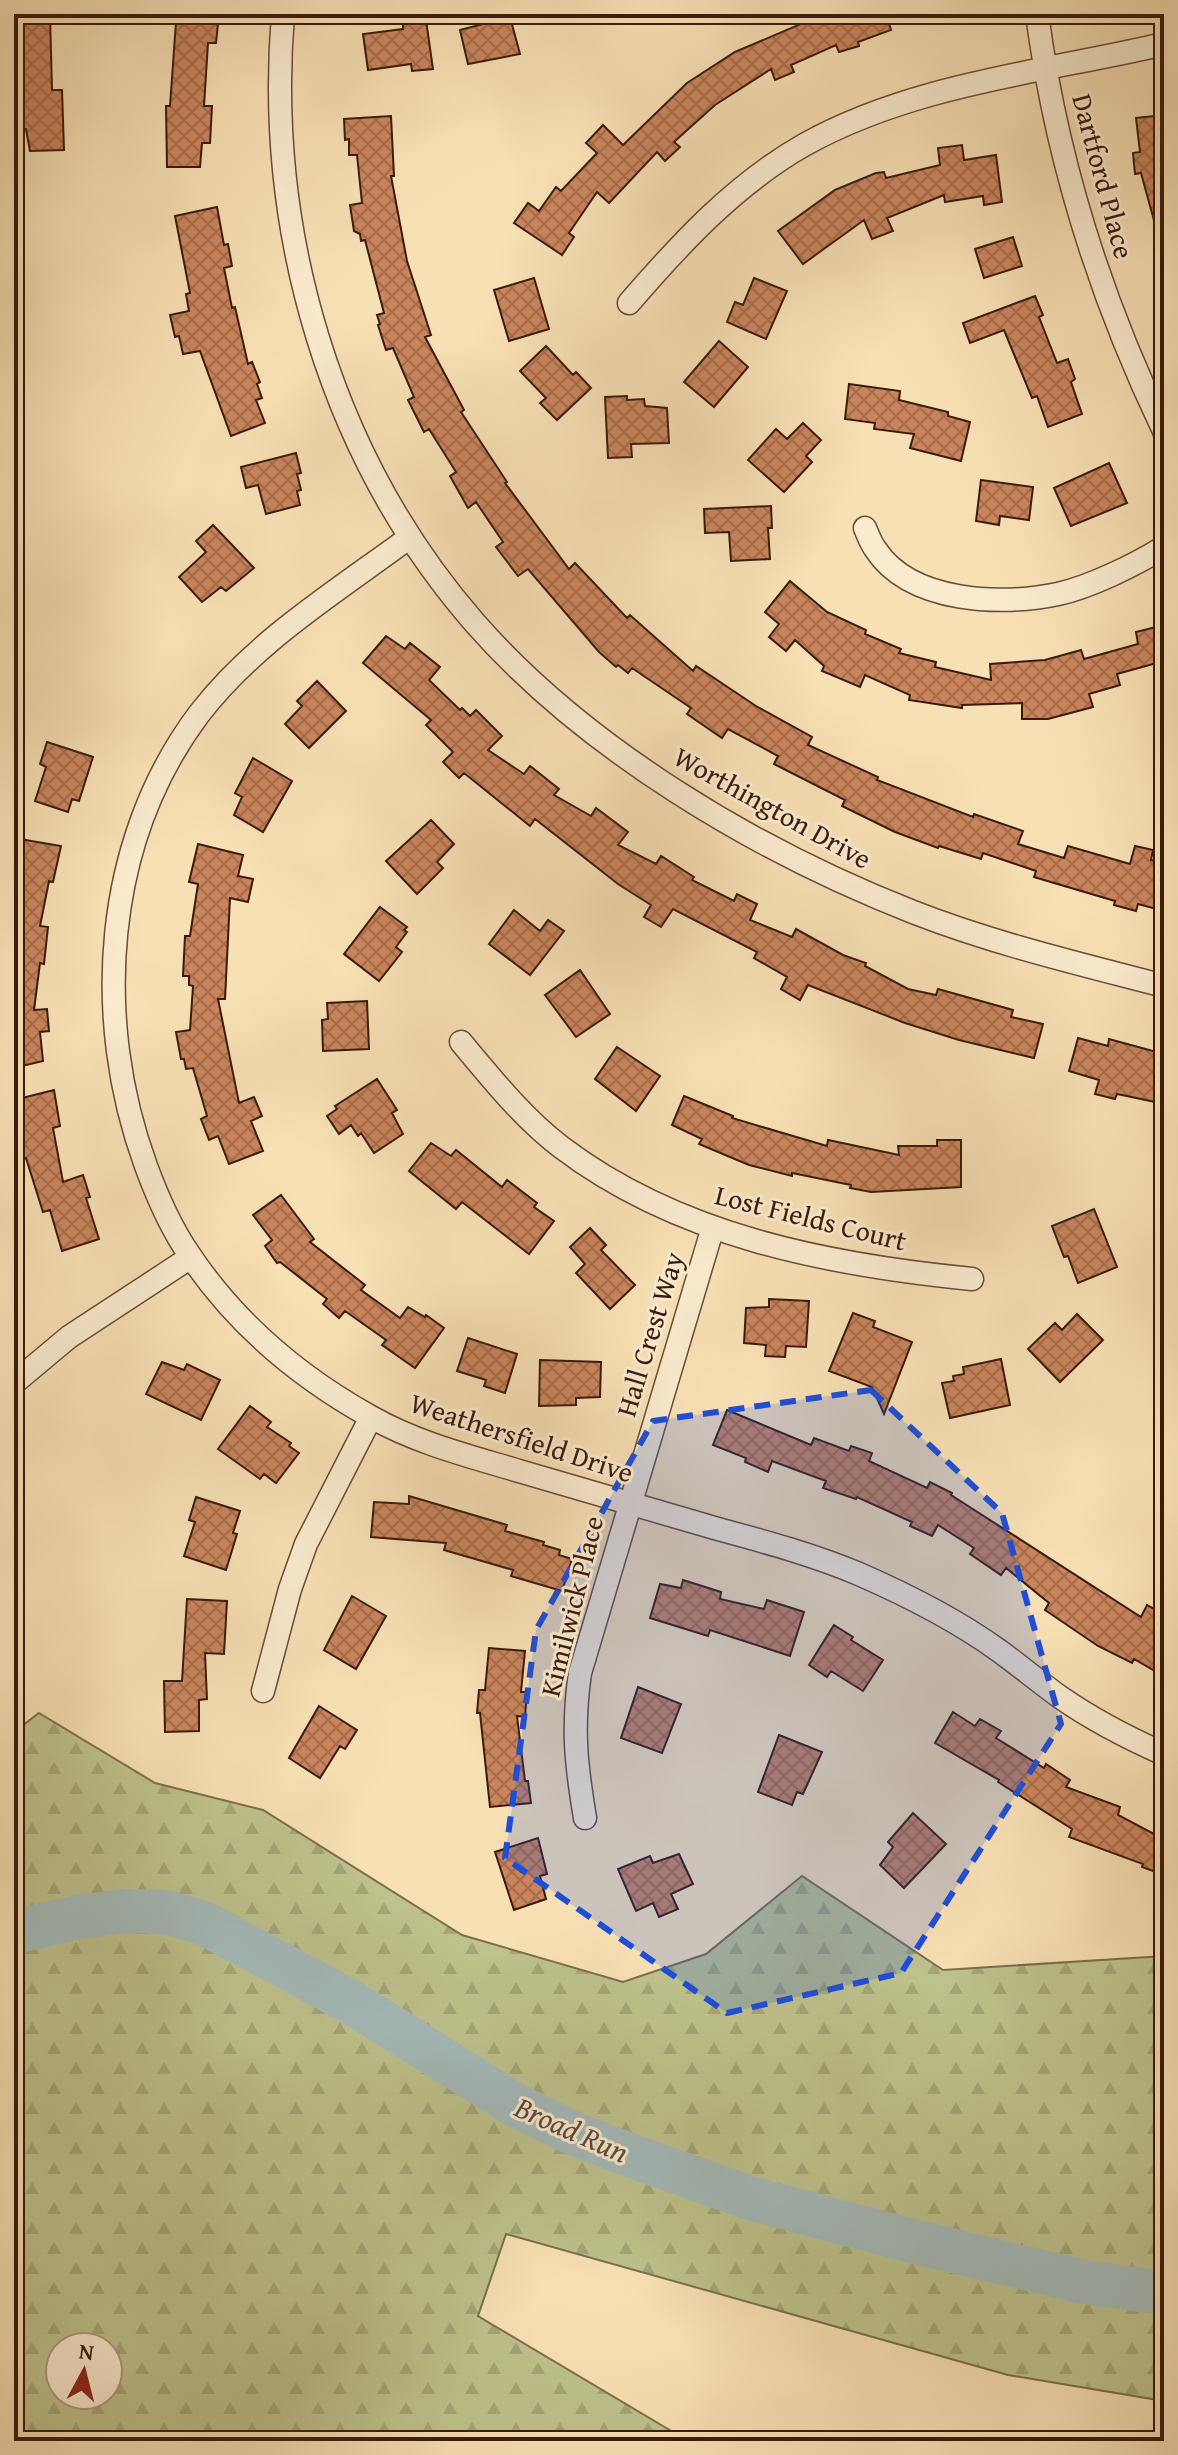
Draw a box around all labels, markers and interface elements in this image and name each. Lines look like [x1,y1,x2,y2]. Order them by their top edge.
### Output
street label: Dartford Place [1062,89,1146,263]
street label: Worthington Drive [667,736,879,878]
street label: Lost Fields Court [711,1173,911,1261]
street label: Hall Crest Way [605,1247,694,1421]
street label: Weathersfield Drive [405,1382,639,1492]
street label: Kimilwick Place [529,1511,613,1701]
water label: Broad Run [507,2084,636,2173]
north arrow [44,2331,124,2411]
text: N [77,2334,96,2368]

